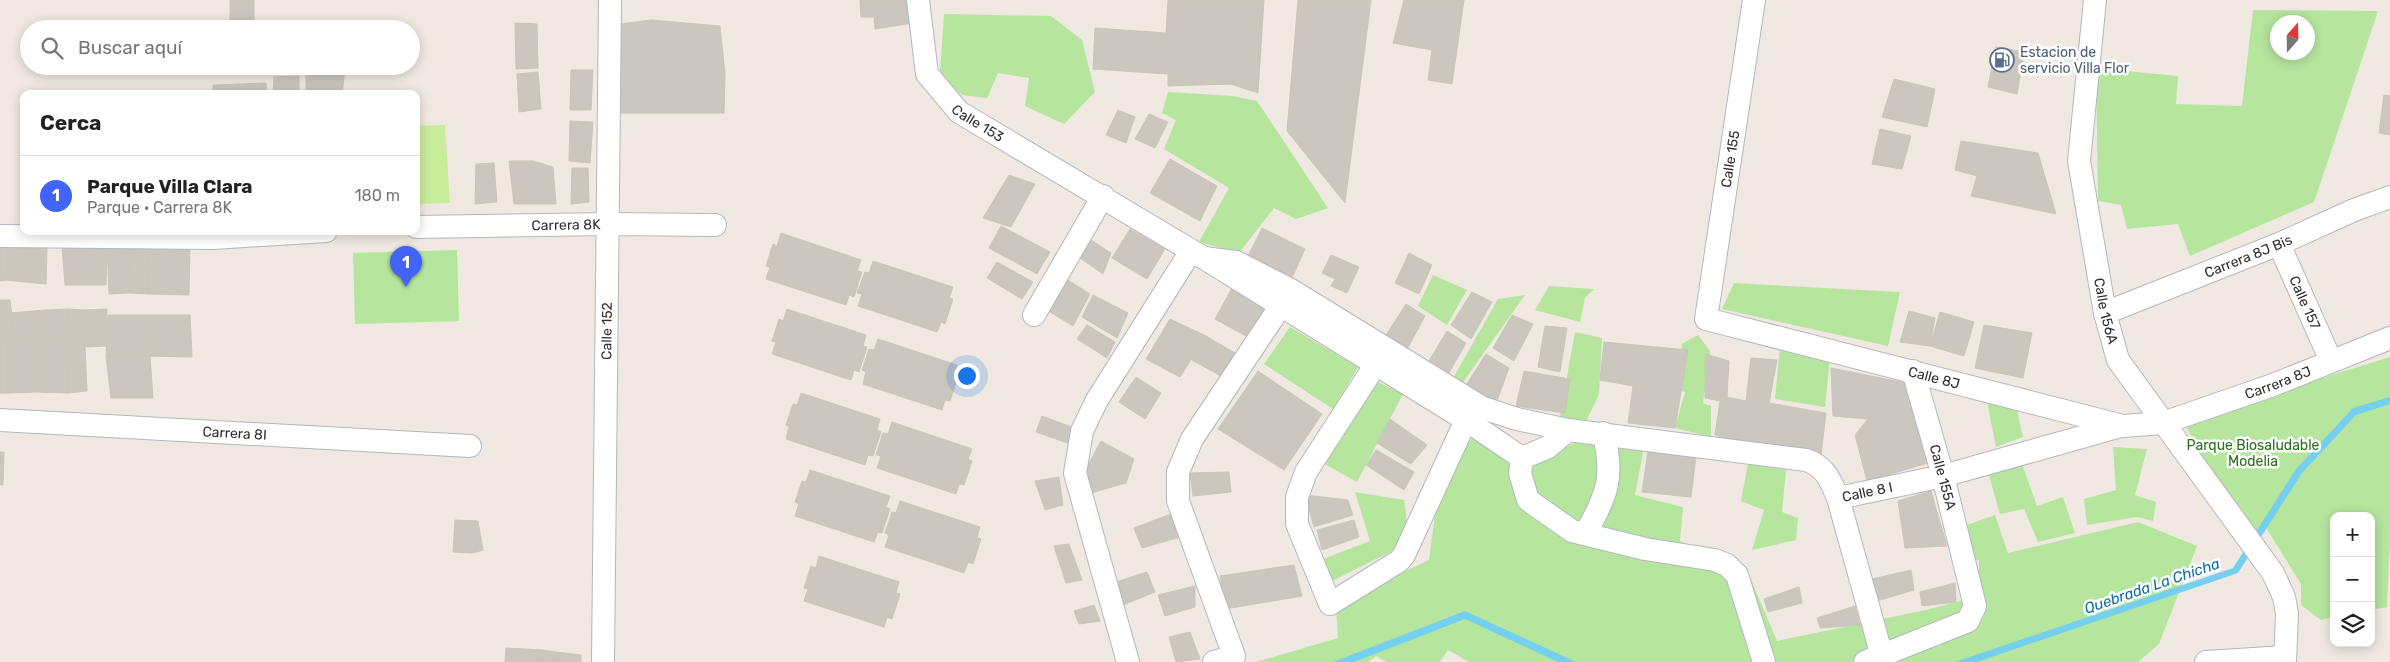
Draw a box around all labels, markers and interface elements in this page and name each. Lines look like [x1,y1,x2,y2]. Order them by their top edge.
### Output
north arrow [2270,15,2315,60]
search box [20,20,420,75]
icon: search [38,34,66,62]
text: Buscar aquí [78,36,182,59]
place label: Estacion de servicio Villa Flor [2020,44,2130,77]
fuel station icon: Estacion de servicio Villa Flor [1989,47,2015,73]
street label: Calle 153 [947,101,1007,146]
text: Cerca [40,110,101,135]
street label: Calle 155 [1718,129,1743,189]
text: Parque Villa Clara [87,175,253,198]
text: 1 [52,186,60,205]
text: 180 m [355,186,400,205]
text: Parque · Carrera 8K [87,198,232,217]
street label: Carrera 8K [531,216,601,234]
street label: Carrera 8J Bis [2202,231,2295,282]
pin: 1 [390,246,422,287]
street label: Calle 157 [2285,273,2324,332]
street label: Calle 156A [2090,276,2121,347]
street label: Calle 152 [598,302,616,360]
your location [954,363,980,389]
street label: Calle 8J [1906,363,1962,393]
street label: Carrera 8J [2243,363,2314,403]
street label: Carrera 8I [202,423,267,444]
park label: Parque Biosaludable Modelia [2187,437,2320,470]
street label: Calle 155A [1926,443,1960,512]
street label: Calle 8 I [1841,479,1894,506]
map controls [2330,512,2375,647]
button: + [2330,512,2375,557]
water label: Quebrada La Chicha [2082,554,2222,618]
button: − [2330,557,2375,602]
button: layers [2330,602,2375,647]

